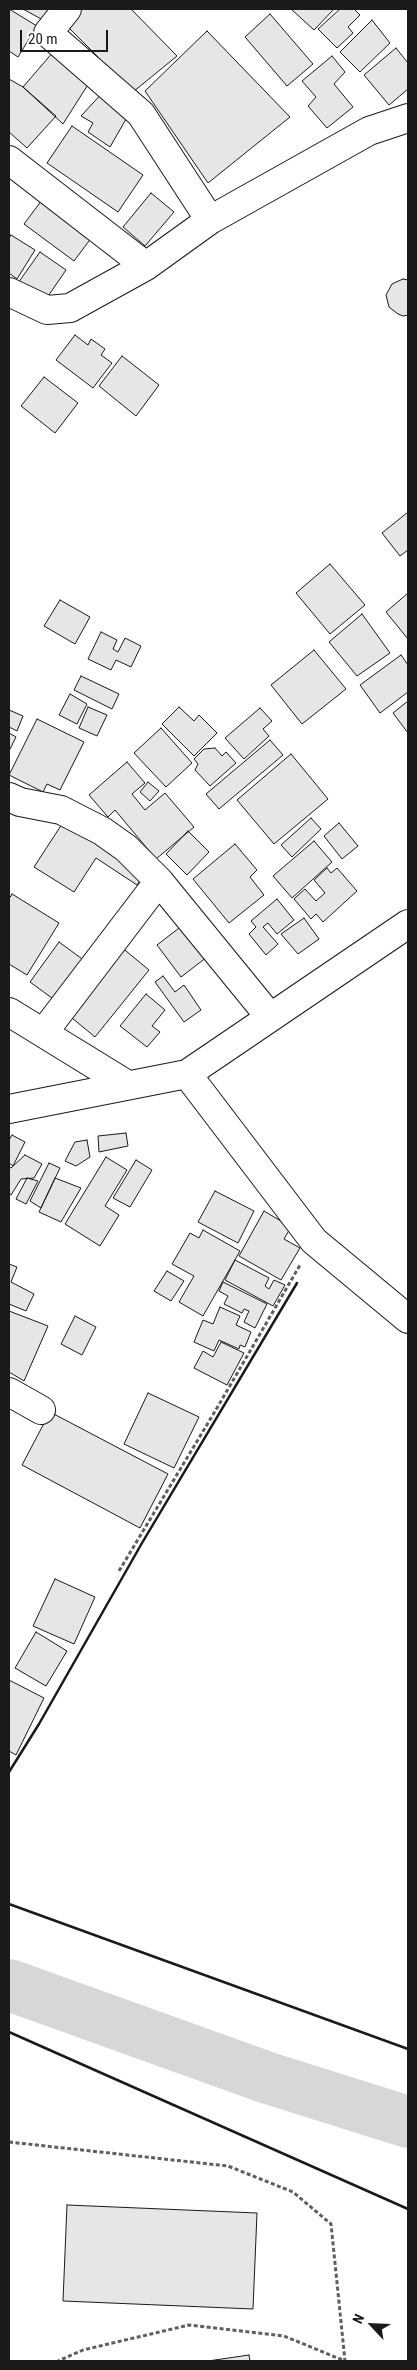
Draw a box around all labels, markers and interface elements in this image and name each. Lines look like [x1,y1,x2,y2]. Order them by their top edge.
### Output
scale bar [22,20,110,52]
text: 20 m [28,30,58,48]
north arrow [347,2300,397,2350]
text: N [349,2311,367,2326]

